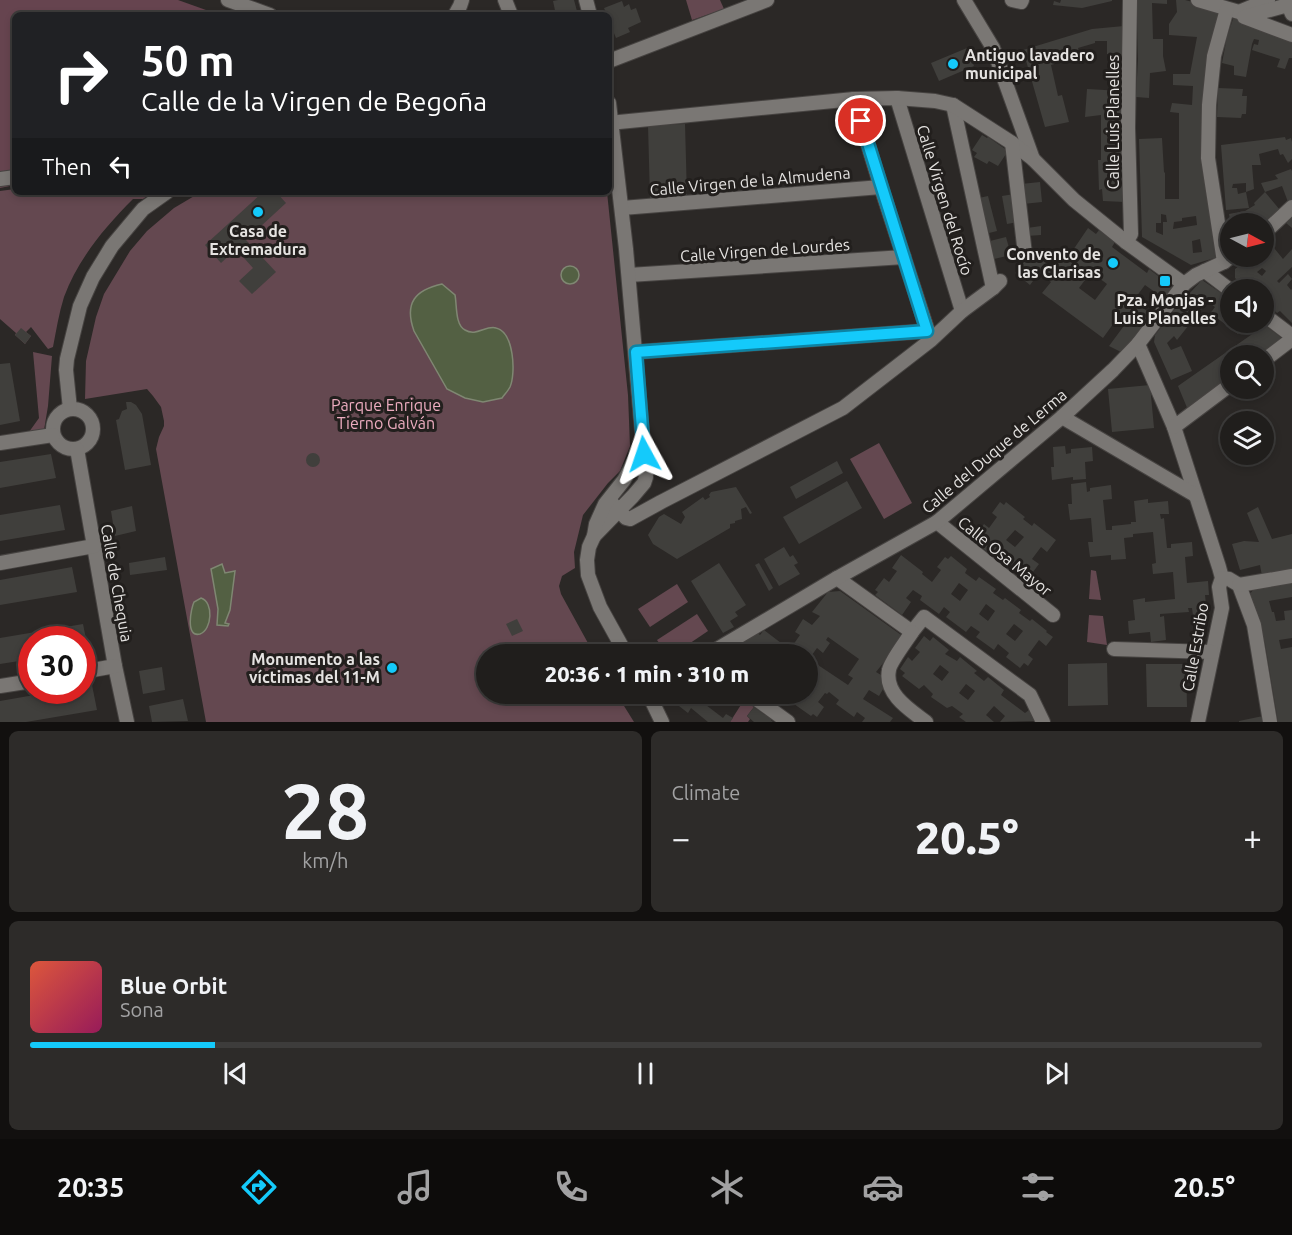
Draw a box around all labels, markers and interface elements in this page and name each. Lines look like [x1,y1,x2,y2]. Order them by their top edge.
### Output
icon: right [42,36,120,114]
text: 50 m [141,37,235,84]
place label: Antiguo lavadero municipal [965,46,1095,82]
street label: Calle Luis Planelles [1104,55,1122,189]
marker: Antiguo lavadero municipal [946,57,960,71]
text: Calle de la Virgen de Begoña [141,86,487,116]
pin [835,95,886,146]
icon: arrive [844,104,877,137]
street label: Calle Virgen del Rocío [914,123,976,277]
icon: left [104,150,137,183]
text: Then [42,154,92,179]
street label: Calle Virgen de la Almudena [649,163,851,199]
marker: Casa de Extremadura [251,205,265,219]
north arrow [1220,213,1274,267]
map controls [1220,213,1274,465]
place label: Casa de Extremadura [209,222,307,258]
street label: Calle Virgen de Lourdes [680,235,850,265]
place label: Convento de las Clarisas [1006,245,1101,281]
marker: Convento de las Clarisas [1106,256,1120,270]
marker: Pza. Monjas - Luis Planelles [1158,274,1172,288]
button: sound [1220,279,1274,333]
place label: Pza. Monjas - Luis Planelles [1114,291,1216,327]
button: search [1220,345,1274,399]
street label: Calle del Duque de Lerma [918,385,1070,517]
park label: Parque Enrique Tierno Galván [331,396,441,432]
button: layers [1220,411,1274,465]
position arrow [612,422,676,486]
street label: Calle Osa Mayor [954,513,1056,599]
street label: Calle de Chequia [98,523,136,643]
street label: Calle Estribo [1178,601,1212,693]
speed limit sign: 30 [18,626,96,704]
place label: Monumento a las víctimas del 11-M [249,650,380,686]
marker: Monumento a las víctimas del 11-M [385,661,399,675]
text: 20:36 · 1 min · 310 m [545,661,749,686]
text: 28 [281,766,369,854]
text: Climate [672,781,740,804]
text: 20.5° [915,812,1019,863]
text: − [672,819,690,856]
text: + [1243,819,1262,856]
text: km/h [302,849,348,872]
text: Blue Orbit [120,973,227,998]
text: Sona [120,998,164,1021]
icon: previous [219,1057,252,1090]
icon: pause [629,1057,662,1090]
icon: next [1040,1057,1073,1090]
icon: directions [238,1166,280,1208]
icon: music [394,1166,436,1208]
icon: phone [550,1166,592,1208]
icon: climate [706,1166,748,1208]
icon: car [862,1166,904,1208]
icon: filters [1017,1166,1059,1208]
text: 20:35 [57,1172,124,1202]
text: 20.5° [1173,1172,1235,1202]

